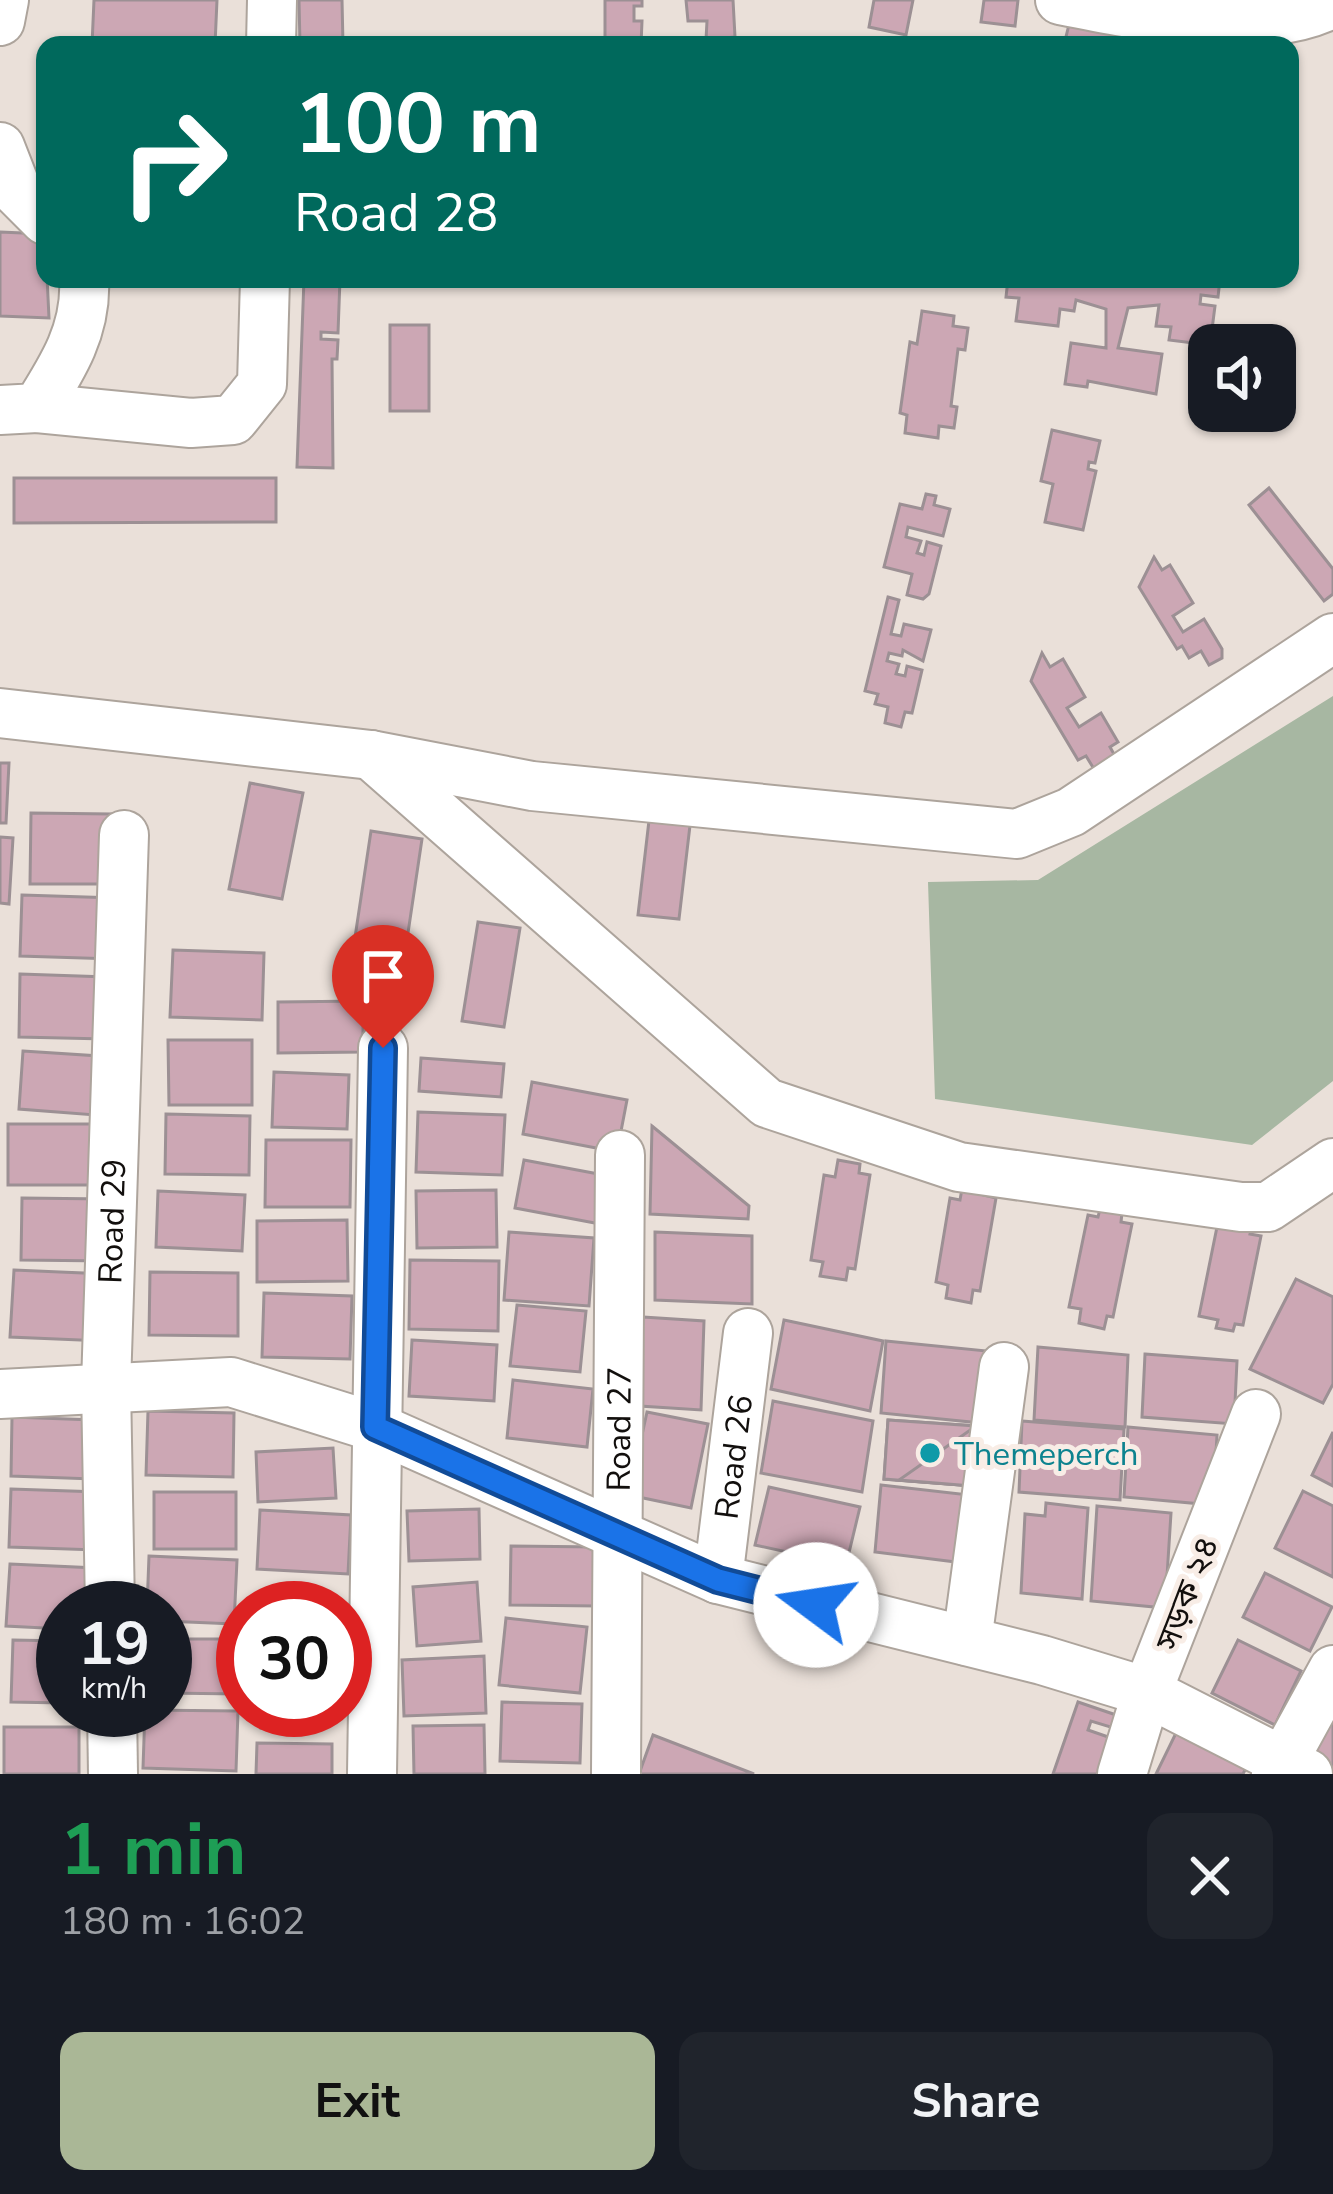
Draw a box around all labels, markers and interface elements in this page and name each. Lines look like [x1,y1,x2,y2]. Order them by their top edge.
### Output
text: 100 m [294,67,542,182]
icon: right [96,84,252,240]
text: Road 28 [294,176,498,250]
map controls [1188,324,1296,432]
button: sound [1188,324,1296,432]
pin [332,925,434,1048]
icon: arrive [350,943,416,1009]
street label: Road 29 [88,1158,137,1284]
street label: Road 27 [597,1366,643,1492]
street label: Road 26 [704,1392,764,1522]
place label: Themeperch [954,1432,1138,1477]
marker: Themeperch [917,1440,943,1466]
street label: সড়ক ২৪ [1145,1530,1230,1658]
position arrow [753,1542,879,1668]
speed limit sign: 30 [216,1581,372,1737]
text: 19 [78,1603,150,1685]
text: km/h [81,1668,147,1709]
text: 1 min [60,1801,246,1899]
button: close [1147,1813,1273,1939]
text: 180 m · 16:02 [60,1895,305,1948]
button: Exit [60,2032,655,2170]
button: Share [679,2032,1273,2170]

